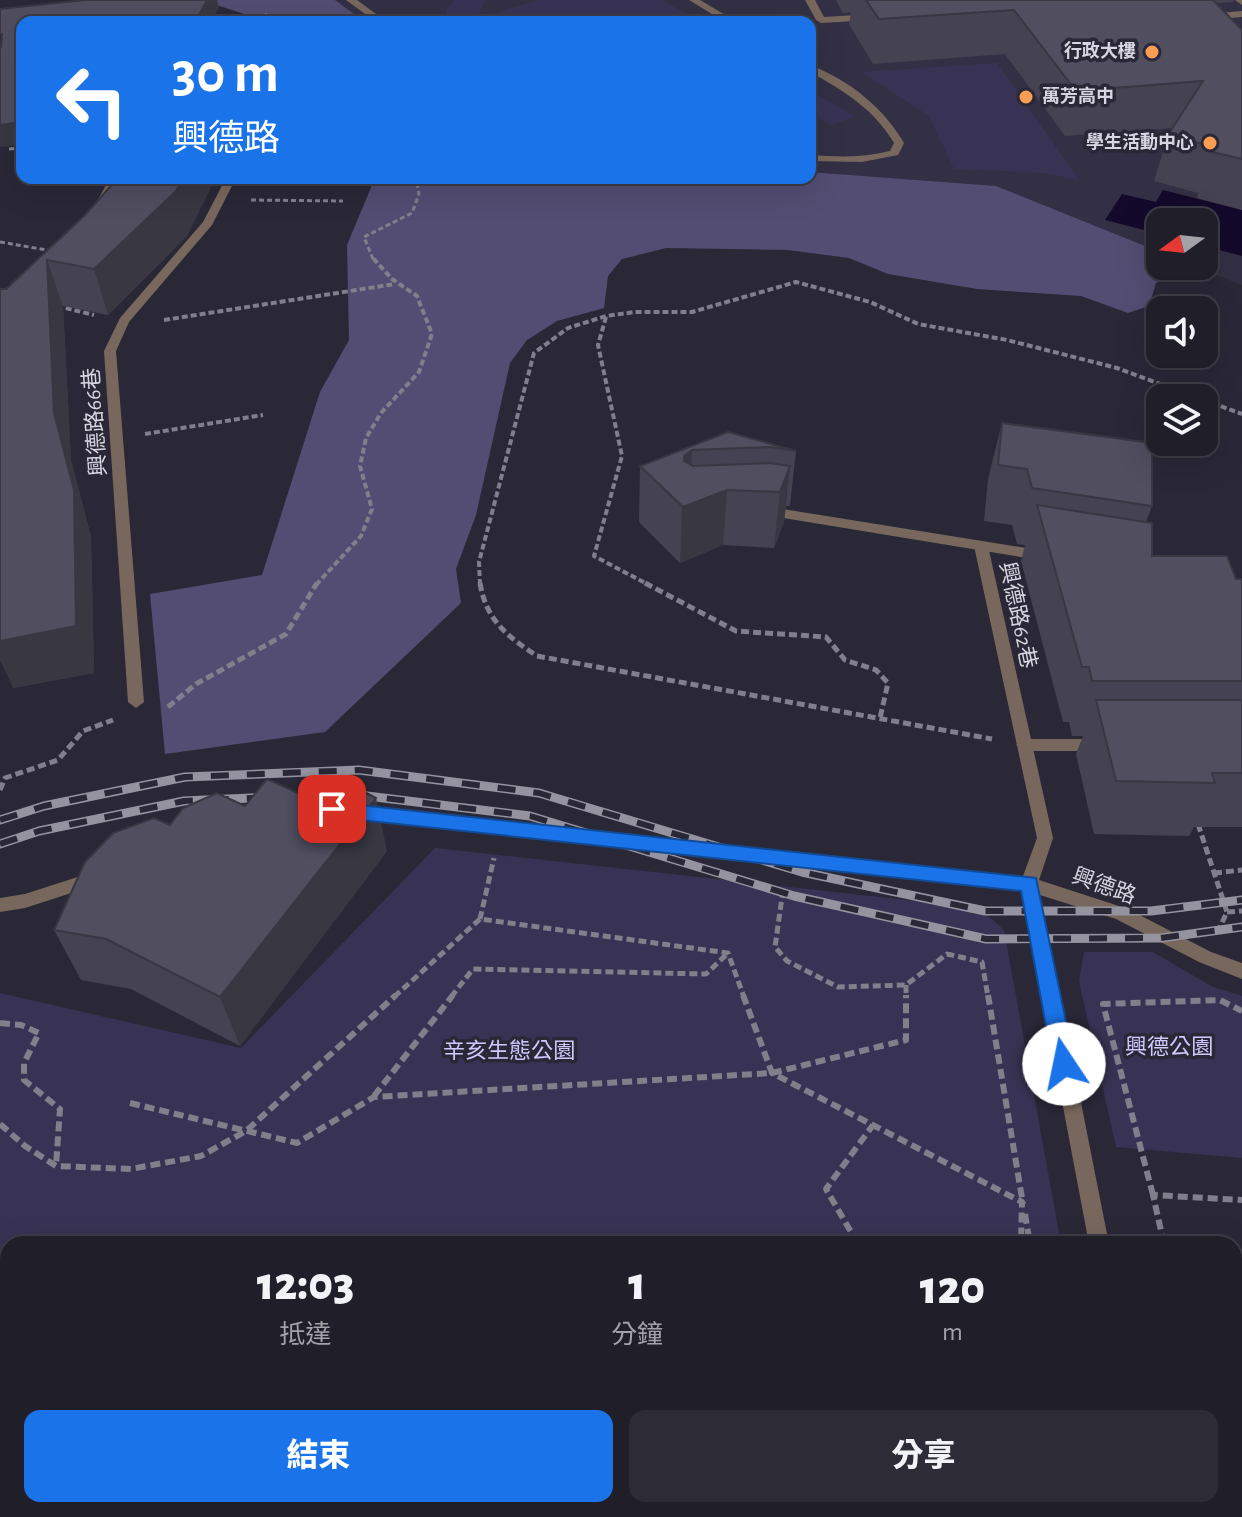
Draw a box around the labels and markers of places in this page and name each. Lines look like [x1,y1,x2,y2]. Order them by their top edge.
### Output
place label: 行政大樓 [1064,40,1136,61]
marker: 行政大樓 [1143,43,1161,61]
place label: 萬芳高中 [1042,86,1114,106]
marker: 萬芳高中 [1017,88,1035,106]
place label: 學生活動中心 [1086,132,1194,152]
marker: 學生活動中心 [1201,134,1219,152]
pin [298,775,366,843]

